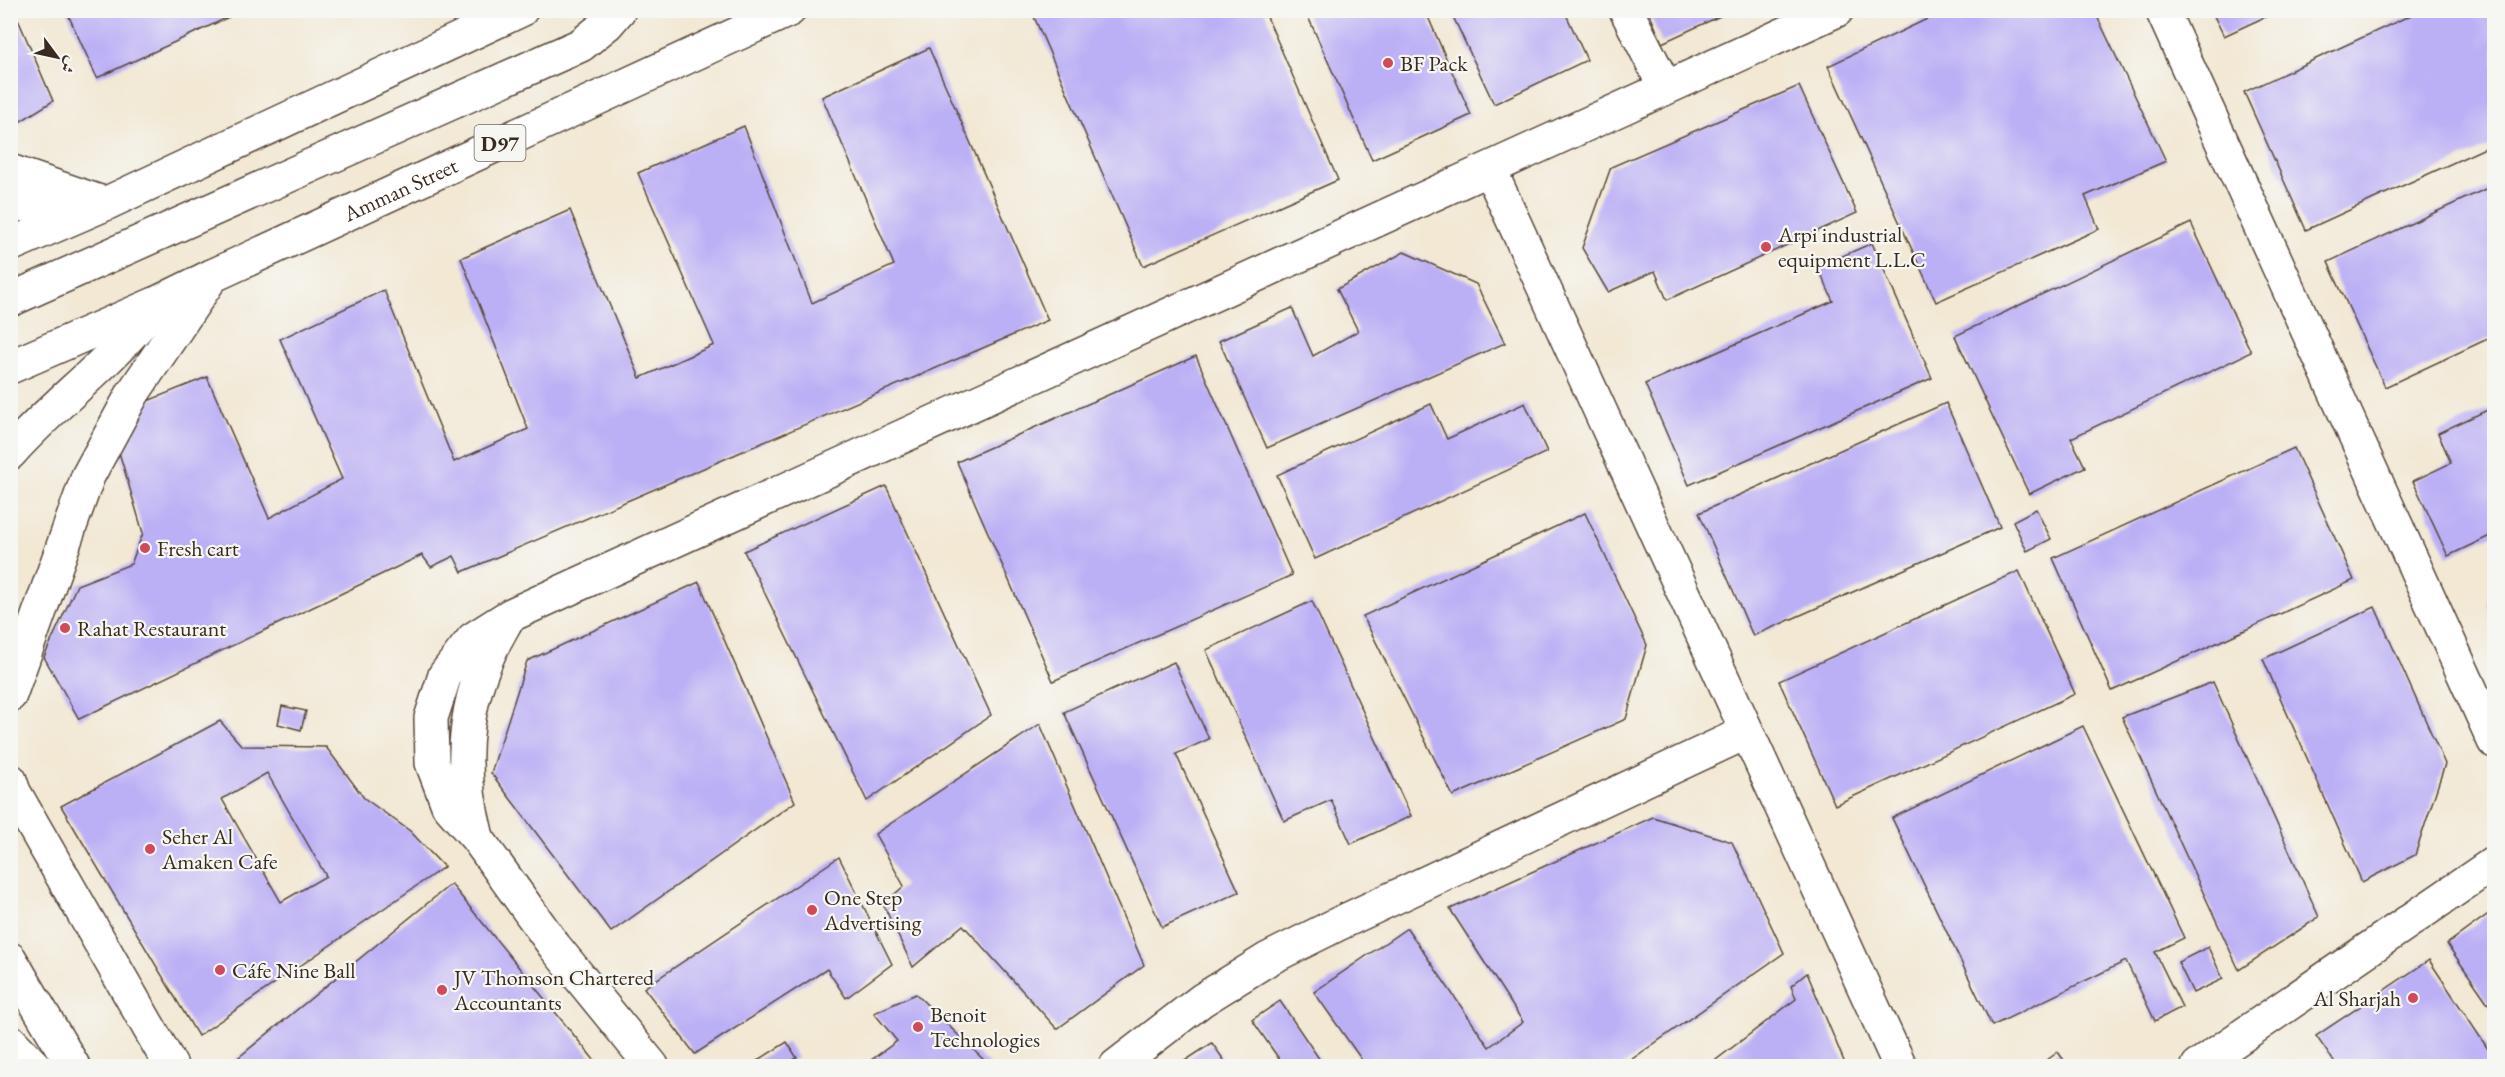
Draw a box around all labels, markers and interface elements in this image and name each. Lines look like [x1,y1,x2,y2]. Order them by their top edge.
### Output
north arrow [27,27,87,87]
place label: BF Pack [1400,49,1468,78]
text: ش [56,53,82,77]
marker: BF Pack [1381,56,1395,70]
road number: D97 [474,125,526,161]
street label: Amman Street [338,150,462,228]
place label: Arpi industrial equipment L.L.C [1777,220,1926,274]
marker: Arpi industrial equipment L.L.C [1759,240,1773,254]
place label: Fresh cart [157,534,239,563]
marker: Fresh cart [138,541,152,555]
place label: Rahat Restaurant [77,614,226,643]
marker: Rahat Restaurant [58,621,72,635]
place label: Seher Al Amaken Cafe [161,822,278,876]
marker: Seher Al Amaken Cafe [143,842,157,856]
place label: One Step Advertising [823,883,922,937]
marker: One Step Advertising [805,903,819,917]
place label: Cáfe Nine Ball [232,956,356,985]
marker: Cáfe Nine Ball [213,963,227,977]
place label: JV Thomson Chartered Accountants [452,963,655,1017]
marker: JV Thomson Chartered Accountants [435,983,449,997]
place label: Al Sharjah [2312,984,2401,1013]
marker: Al Sharjah [2406,991,2420,1005]
place label: Benoit Technologies [930,1000,1040,1054]
marker: Benoit Technologies [911,1020,925,1034]

